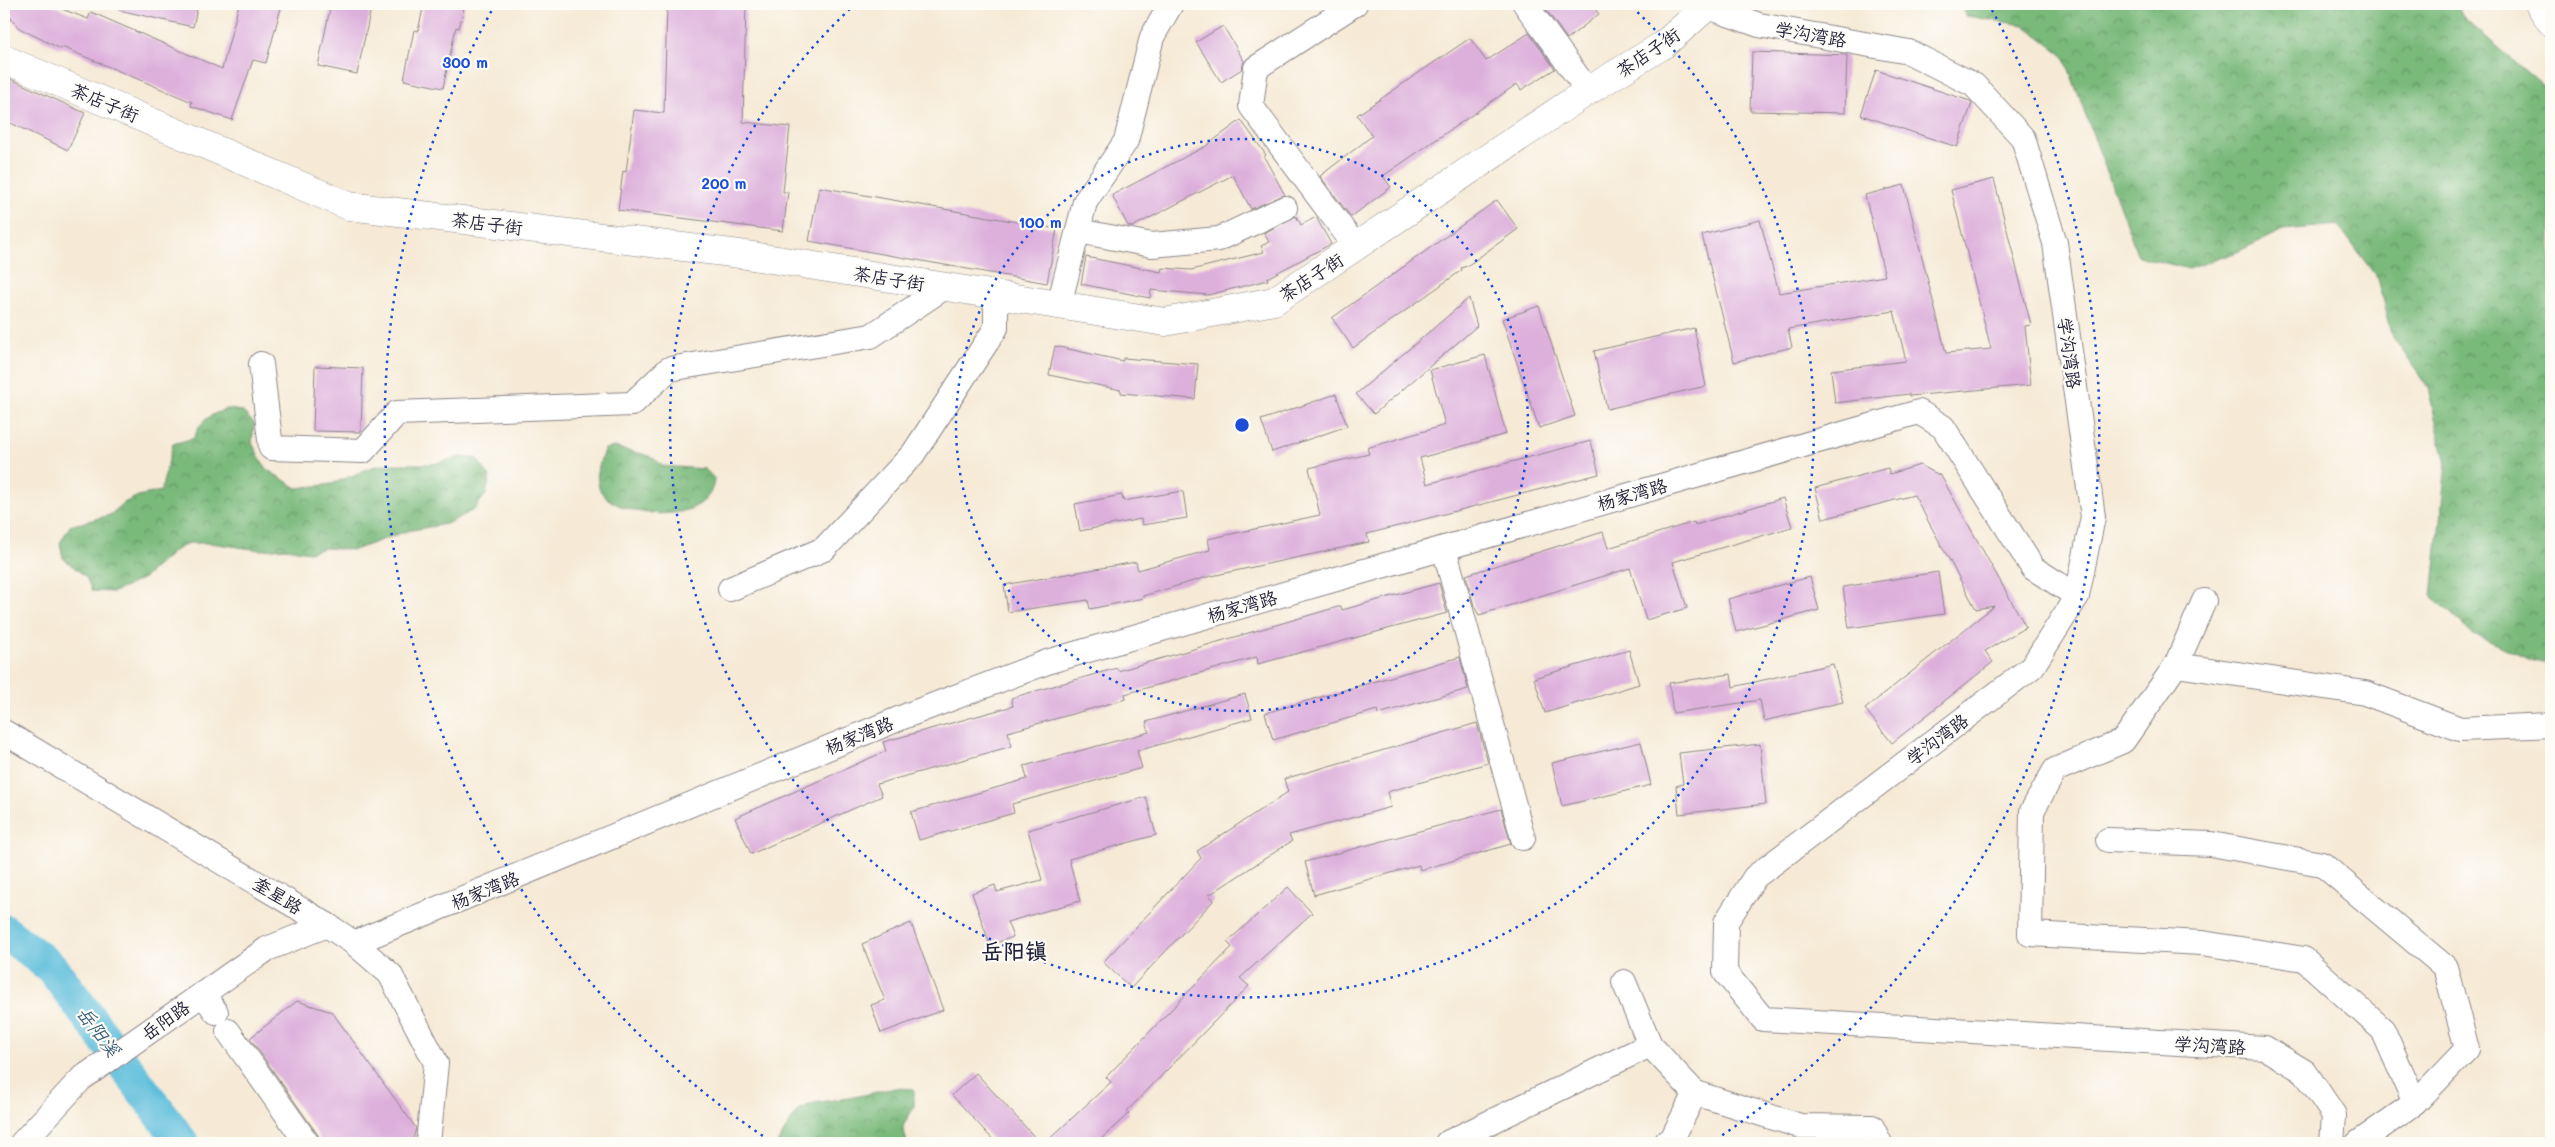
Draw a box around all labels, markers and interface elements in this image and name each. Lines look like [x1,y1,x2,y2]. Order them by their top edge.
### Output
street label: 学沟湾路 [1773,16,1849,52]
street label: 茶店子街 [1611,22,1685,82]
text: 300 m [442,52,488,72]
street label: 茶店子街 [67,77,143,127]
text: 200 m [702,173,747,193]
street label: 茶店子街 [450,207,524,239]
text: 100 m [1018,212,1062,232]
street label: 茶店子街 [1274,247,1348,307]
street label: 茶店子街 [852,261,926,295]
street label: 学沟湾路 [2053,316,2087,390]
centre of rings [1233,416,1251,434]
street label: 杨家湾路 [1594,473,1670,515]
street label: 杨家湾路 [1204,585,1280,627]
street label: 学沟湾路 [1901,708,1973,770]
street label: 杨家湾路 [821,710,897,760]
street label: 杨家湾路 [447,865,523,915]
street label: 奎星路 [249,871,307,919]
district label: 岳阳镇 [981,936,1047,965]
street label: 岳阳路 [136,995,194,1045]
water label: 岳阳溪 [72,1001,127,1062]
street label: 学沟湾路 [2173,1031,2247,1059]

